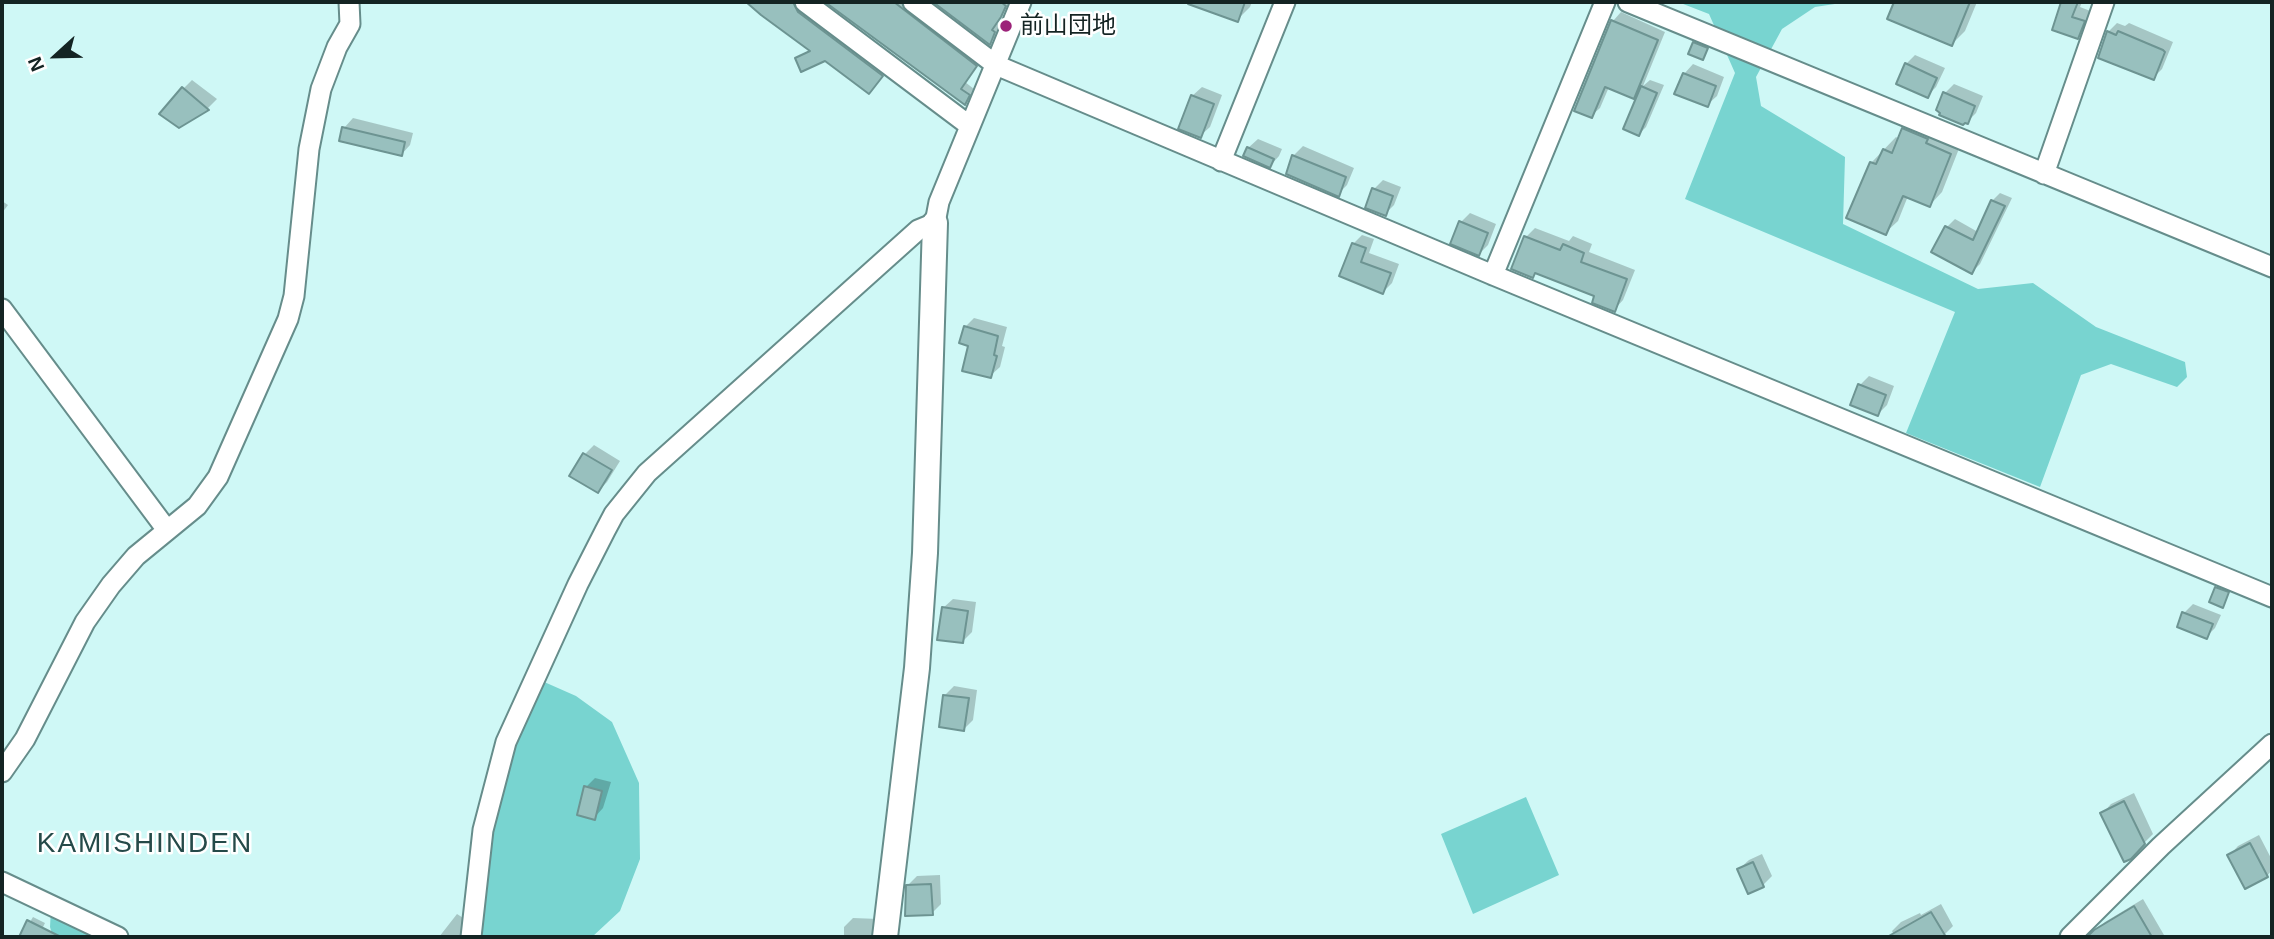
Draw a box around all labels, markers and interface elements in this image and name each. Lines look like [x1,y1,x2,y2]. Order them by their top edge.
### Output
place label: 前山団地 [1020,12,1116,40]
marker: 前山団地 [998,18,1014,34]
north arrow [21,21,91,91]
text: N [24,54,48,74]
district label: KAMISHINDEN [38,827,252,861]

